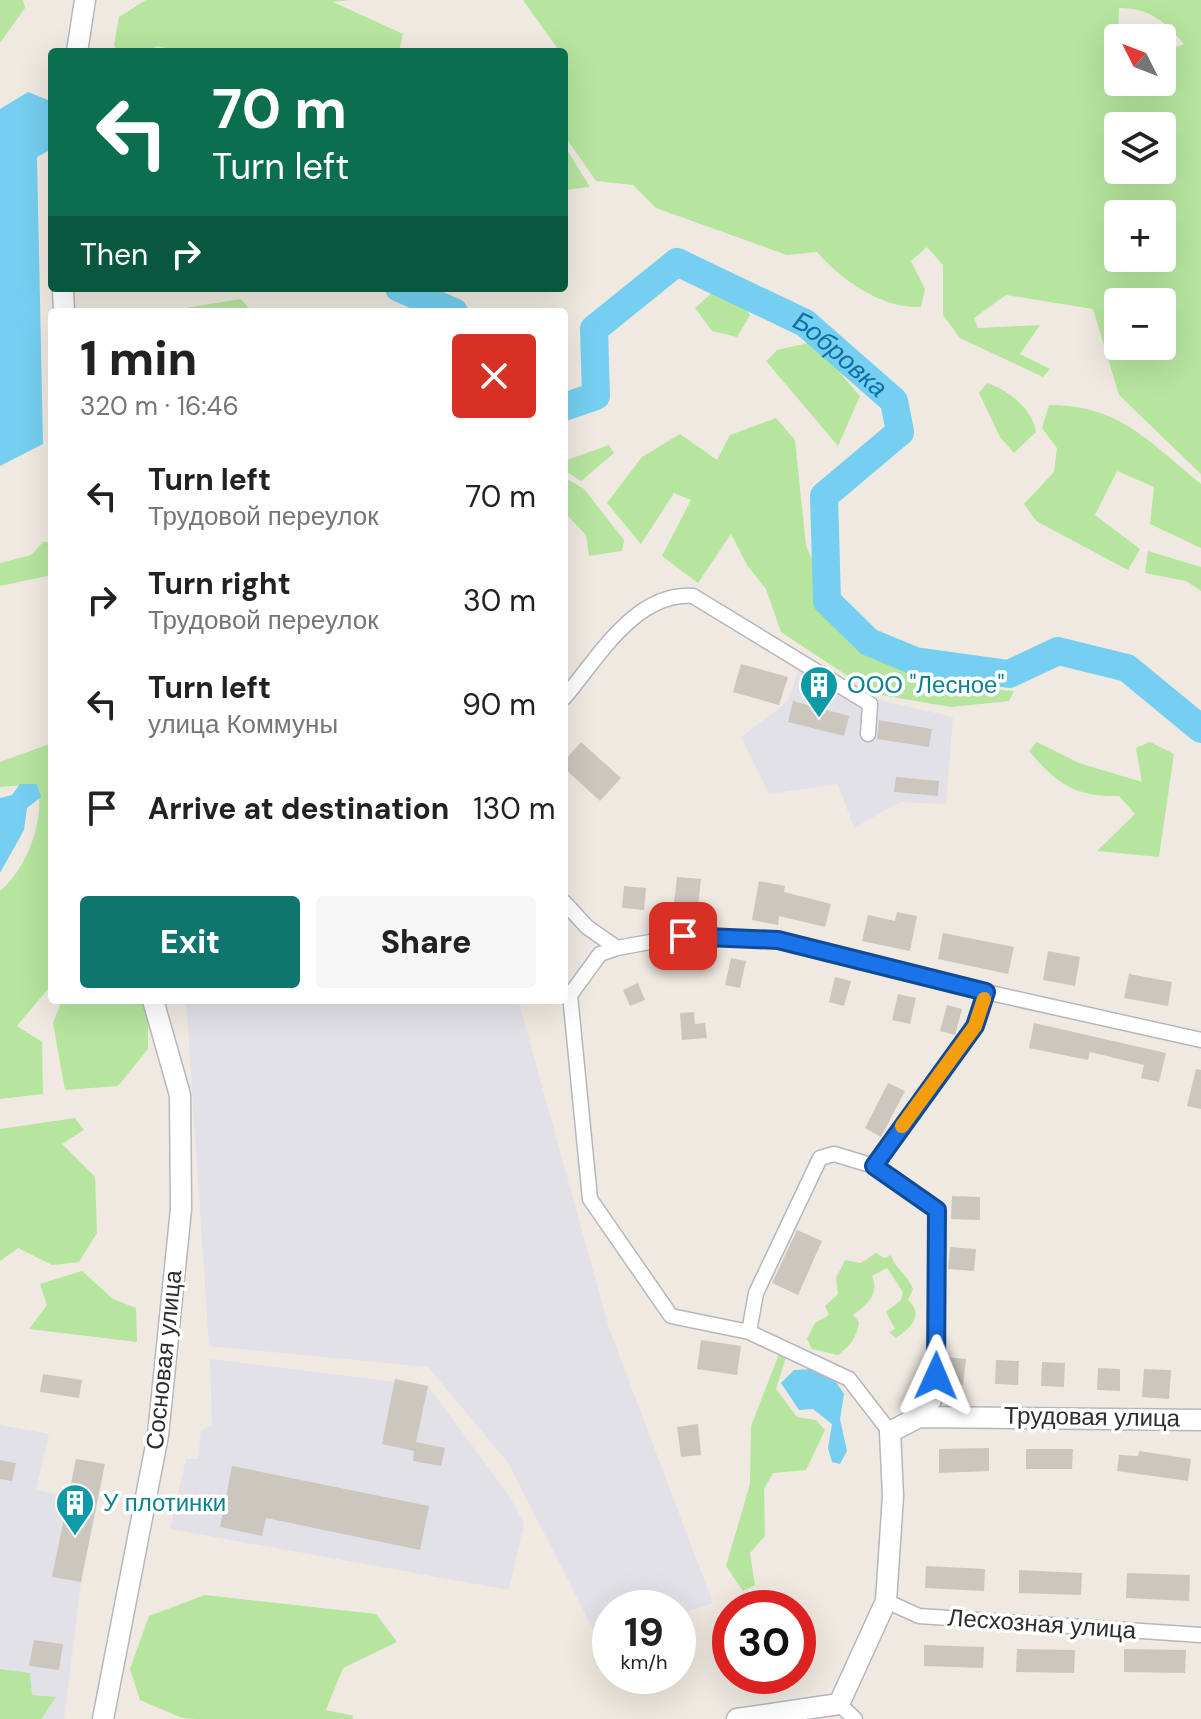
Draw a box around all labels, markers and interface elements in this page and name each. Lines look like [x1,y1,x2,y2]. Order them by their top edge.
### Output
north arrow [1104,24,1176,96]
map controls [1104,24,1176,360]
text: 70 m [212,72,347,145]
icon: left [80,80,184,184]
button: layers [1104,112,1176,184]
text: Turn left [212,143,349,190]
button: + [1104,200,1176,272]
icon: right [164,232,208,276]
text: Then [80,235,148,274]
button: − [1104,288,1176,360]
water label: Бобровка [788,303,895,405]
text: 1 min [80,327,197,390]
button: close [452,334,536,418]
text: 320 m · 16:46 [80,389,239,423]
text: Turn left [148,460,271,499]
icon: left [80,474,124,518]
text: 70 m [465,477,536,516]
text: Трудовой переулок [148,499,379,533]
text: Turn right [148,564,291,603]
icon: right [80,578,124,622]
text: 30 m [463,581,536,620]
text: Трудовой переулок [148,603,379,637]
building icon: ООО "Лесное" [798,664,840,719]
text: Turn left [148,668,271,707]
place label: ООО "Лесное" [847,669,1004,700]
icon: left [80,682,124,726]
text: 90 m [462,685,536,724]
text: улица Коммуны [148,707,338,741]
icon: arrive [80,786,124,830]
text: Arrive at destination [148,789,449,828]
text: 130 m [473,789,556,828]
button: Exit [80,896,300,988]
button: Share [316,896,536,988]
pin [649,902,717,970]
icon: arrive [661,914,705,958]
street label: Сосновая улица [139,1268,188,1451]
position arrow [894,1334,978,1418]
street label: Трудовая улица [1004,1399,1181,1434]
building icon: У плотинки [54,1482,96,1537]
place label: У плотинки [103,1487,226,1518]
speed limit sign: 30 [712,1590,816,1694]
street label: Лесхозная улица [947,1601,1138,1646]
text: 19 [624,1606,664,1658]
text: km/h [620,1649,668,1675]

